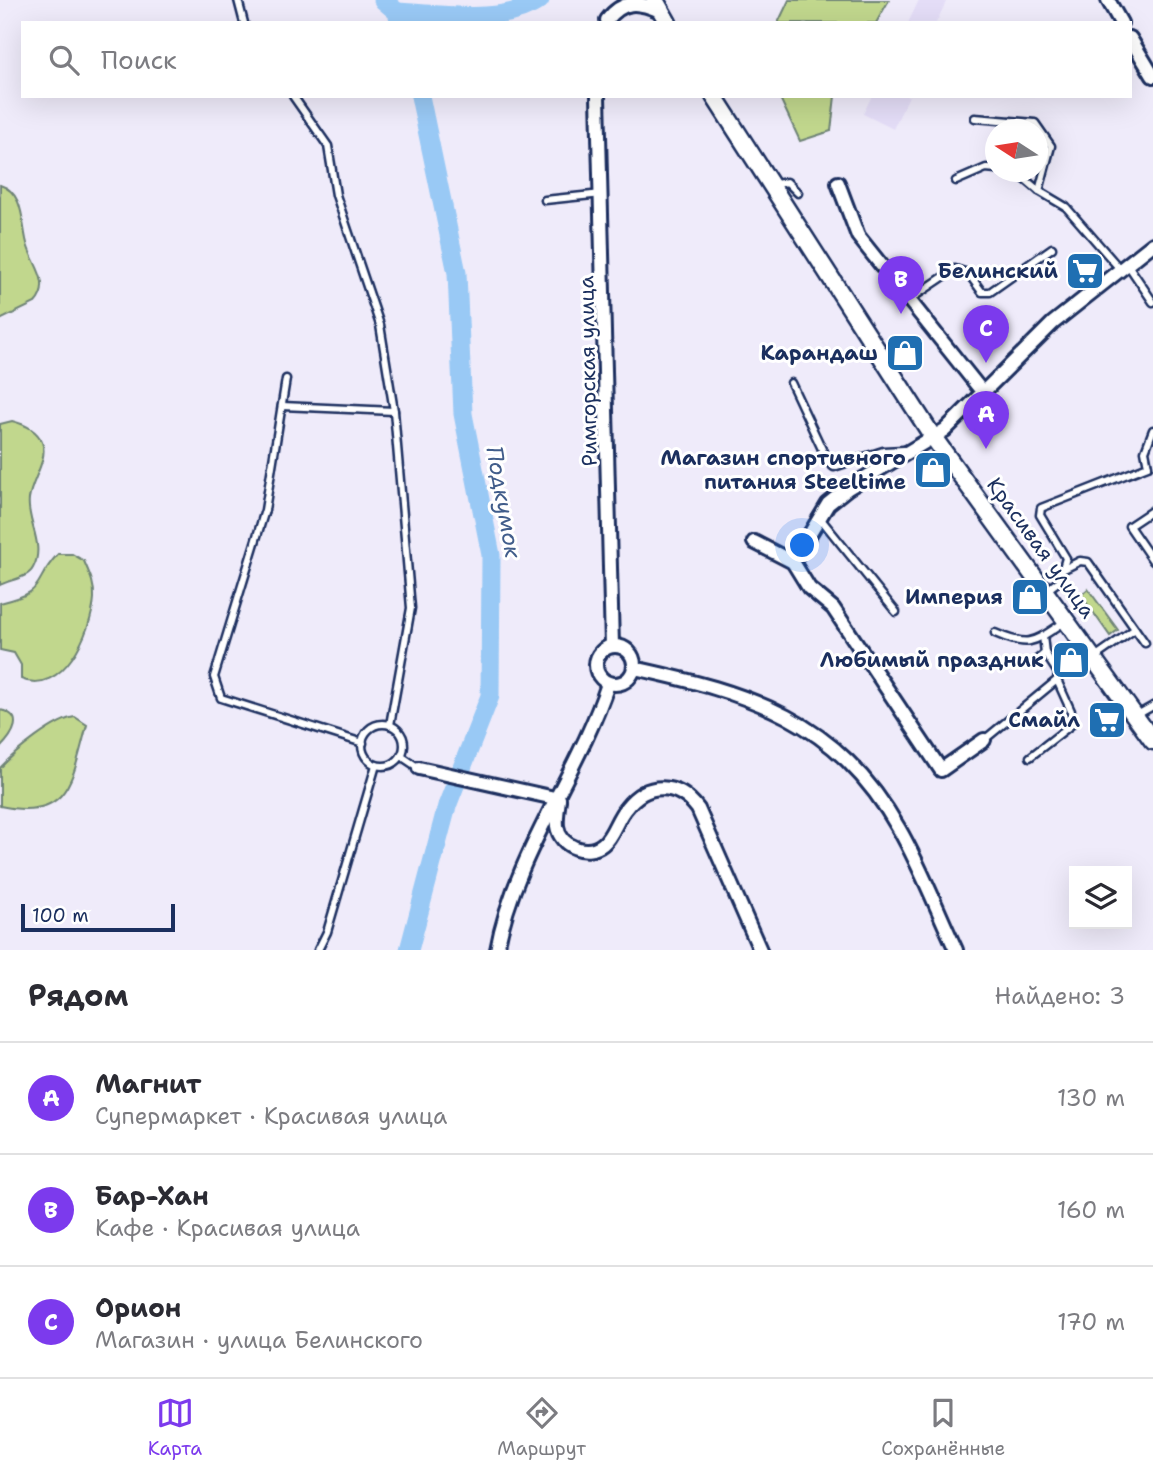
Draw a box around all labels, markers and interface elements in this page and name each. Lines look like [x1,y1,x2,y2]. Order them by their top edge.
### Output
search box [21,21,1132,98]
icon: search [45,41,83,79]
text: Поиск [101,42,177,77]
north arrow [985,119,1048,182]
supermarket icon: Белинский [1064,250,1106,292]
pin: B [878,256,924,314]
place label: Белинский [938,257,1058,285]
street label: Римгорская улица [572,275,604,467]
pin: C [963,305,1009,363]
shop icon: Карандаш [884,332,926,374]
place label: Карандаш [760,339,878,367]
pin: A [963,391,1009,449]
water label: Подкумок [479,444,529,561]
place label: Магазин спортивного питания Steeltime [660,444,906,496]
shop icon: Магазин спортивного питания Steeltime [912,449,954,491]
street label: Красивая улица [980,472,1102,624]
your location [785,528,819,562]
shop icon: Империя [1009,576,1051,618]
place label: Империя [905,583,1003,611]
shop icon: Любимый праздник [1050,639,1092,681]
place label: Любимый праздник [820,646,1044,674]
supermarket icon: Смайл [1086,699,1128,741]
place label: Смайл [1008,706,1080,734]
map controls [1069,866,1132,929]
button: layers [1069,866,1132,929]
scale bar [21,901,175,933]
text: 100 m [32,903,89,928]
text: Рядом [28,975,128,1016]
text: Найдено: 3 [995,981,1125,1011]
text: Магнит [95,1066,201,1101]
text: A [42,1083,60,1113]
text: 130 m [1057,1083,1125,1113]
text: Супермаркет · Красивая улица [95,1101,447,1131]
text: Бар-Хан [95,1178,209,1213]
text: B [44,1195,58,1225]
text: 160 m [1057,1195,1125,1225]
text: Кафе · Красивая улица [95,1213,360,1243]
text: Орион [95,1290,181,1325]
text: C [44,1307,58,1337]
text: 170 m [1057,1307,1125,1337]
text: Магазин · улица Белинского [95,1325,423,1355]
tab: Карта [148,1394,202,1461]
tab: Маршрут [497,1394,586,1461]
tab: Сохранённые [881,1394,1005,1461]

